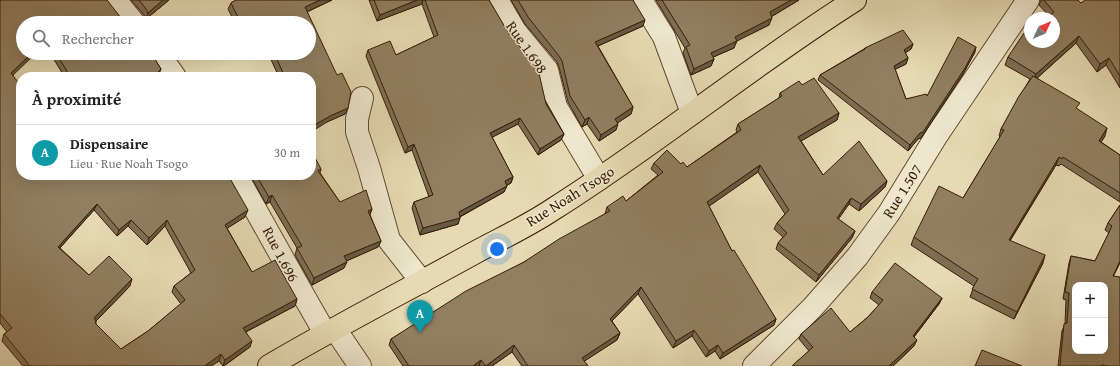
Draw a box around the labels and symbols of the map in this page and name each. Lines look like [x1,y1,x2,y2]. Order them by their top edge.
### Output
north arrow [1024,12,1060,48]
street label: Rue 1.698 [501,17,553,77]
street label: Rue Noah Tsogo [522,160,618,232]
street label: Rue 1.507 [877,160,927,222]
street label: Rue 1.696 [258,223,304,285]
your location [487,239,507,259]
pin: A [407,300,433,333]

